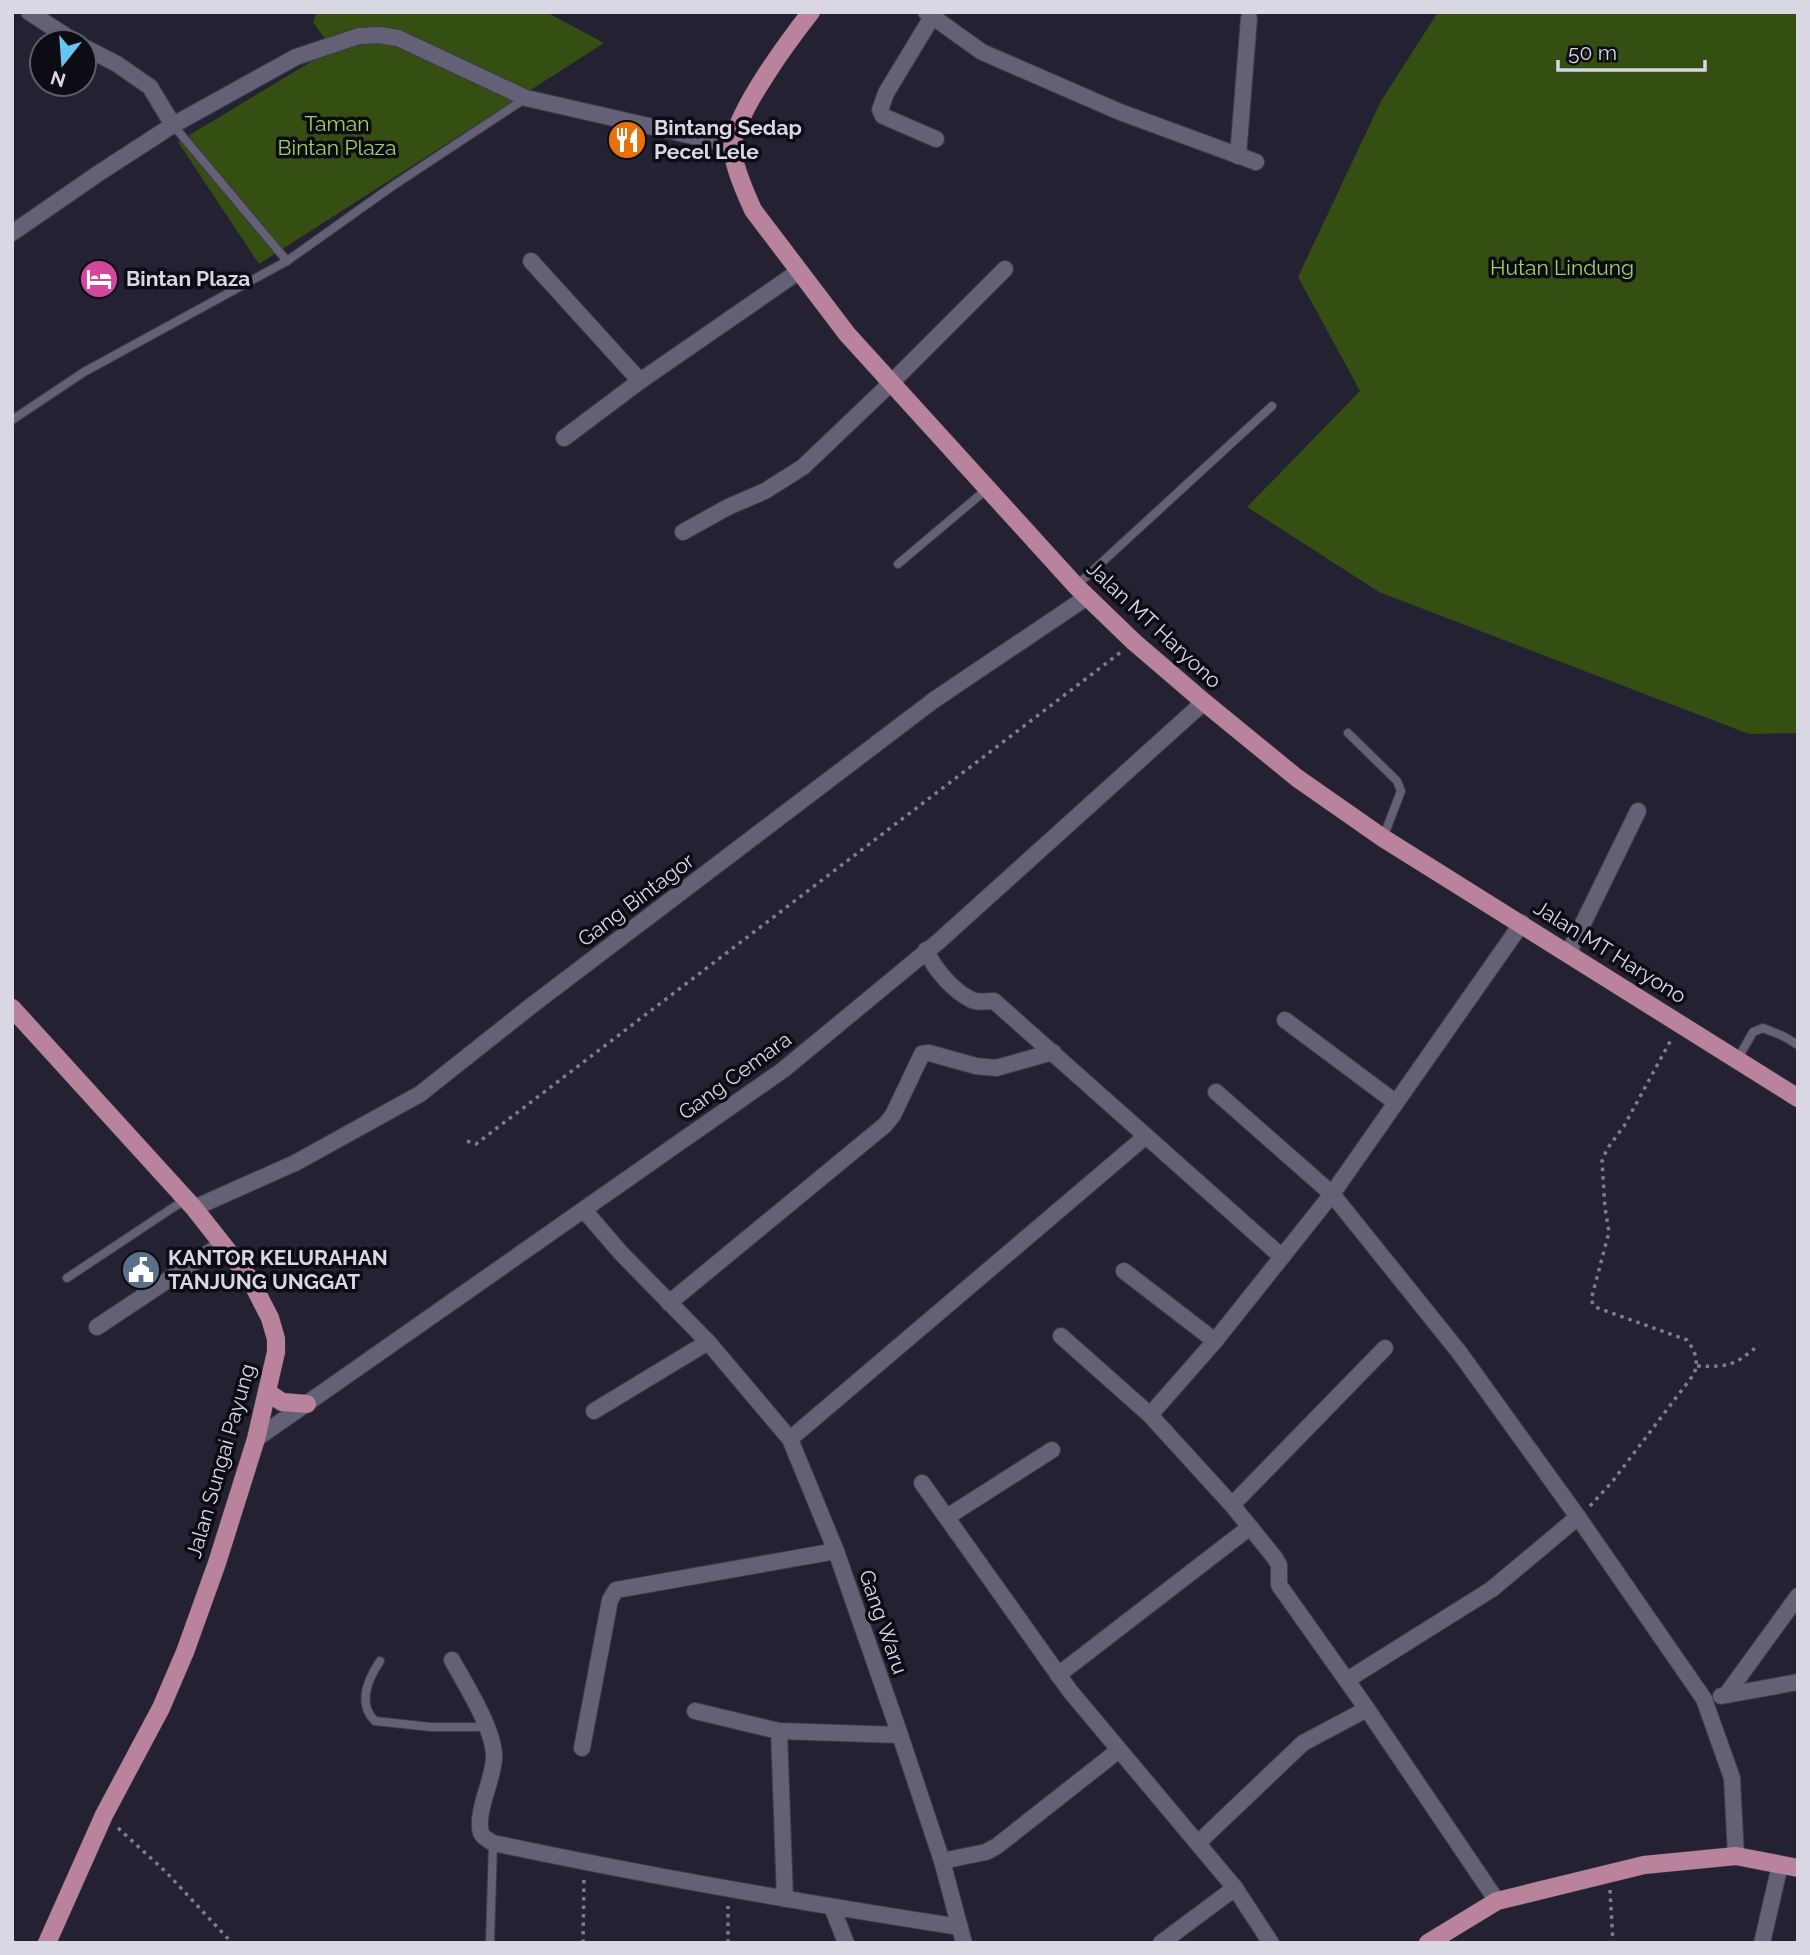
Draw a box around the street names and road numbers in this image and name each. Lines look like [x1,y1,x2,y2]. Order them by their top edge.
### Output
street label: Jalan MT Haryono [1082,556,1227,693]
street label: Gang Bintagor [573,847,699,951]
street label: Jalan MT Haryono [1530,895,1691,1008]
street label: Gang Cemara [673,1026,796,1125]
street label: Jalan Sungai Payung [181,1361,260,1561]
street label: Gang Waru [854,1566,913,1677]

